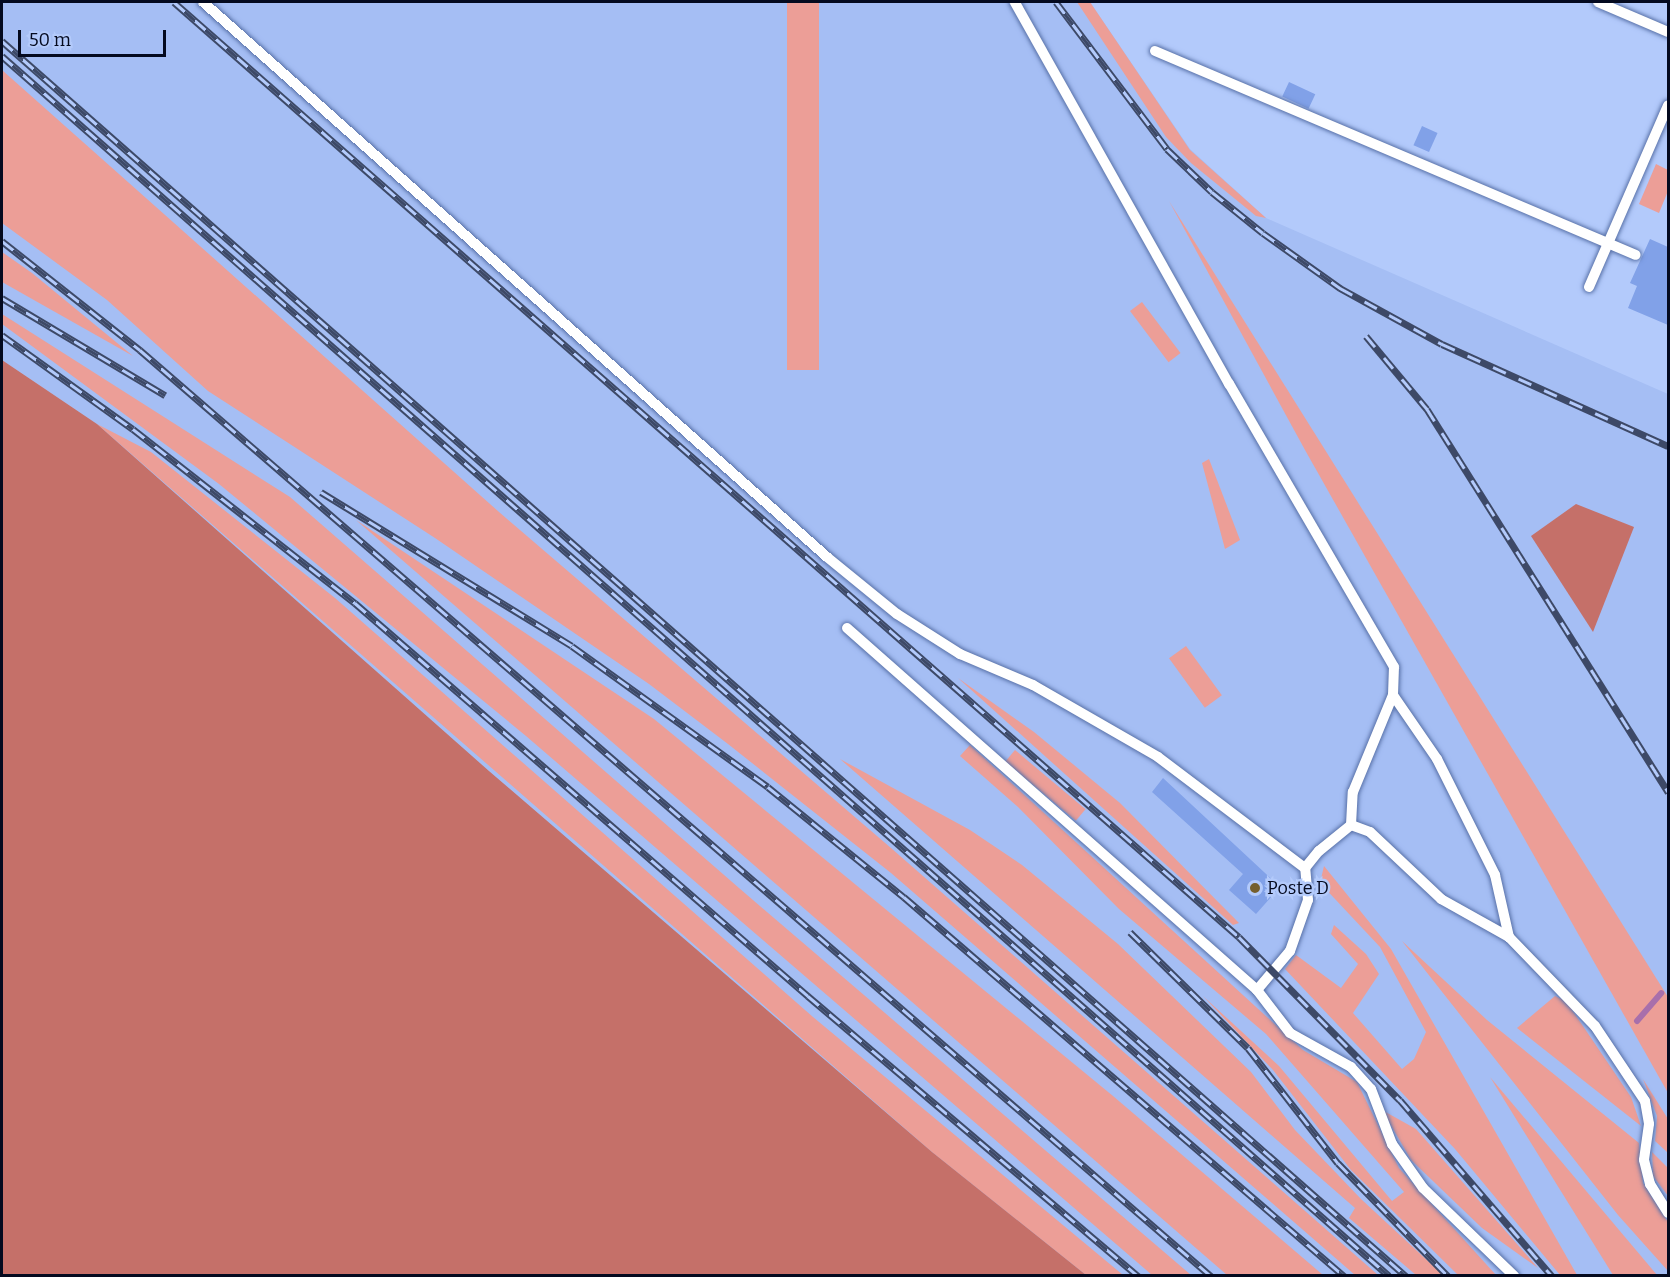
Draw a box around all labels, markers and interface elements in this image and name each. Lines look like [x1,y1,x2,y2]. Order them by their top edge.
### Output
scale bar [21,18,170,56]
text: 50 m [29,29,71,51]
place label: Poste D [1267,877,1329,899]
marker: Poste D [1248,881,1262,895]

